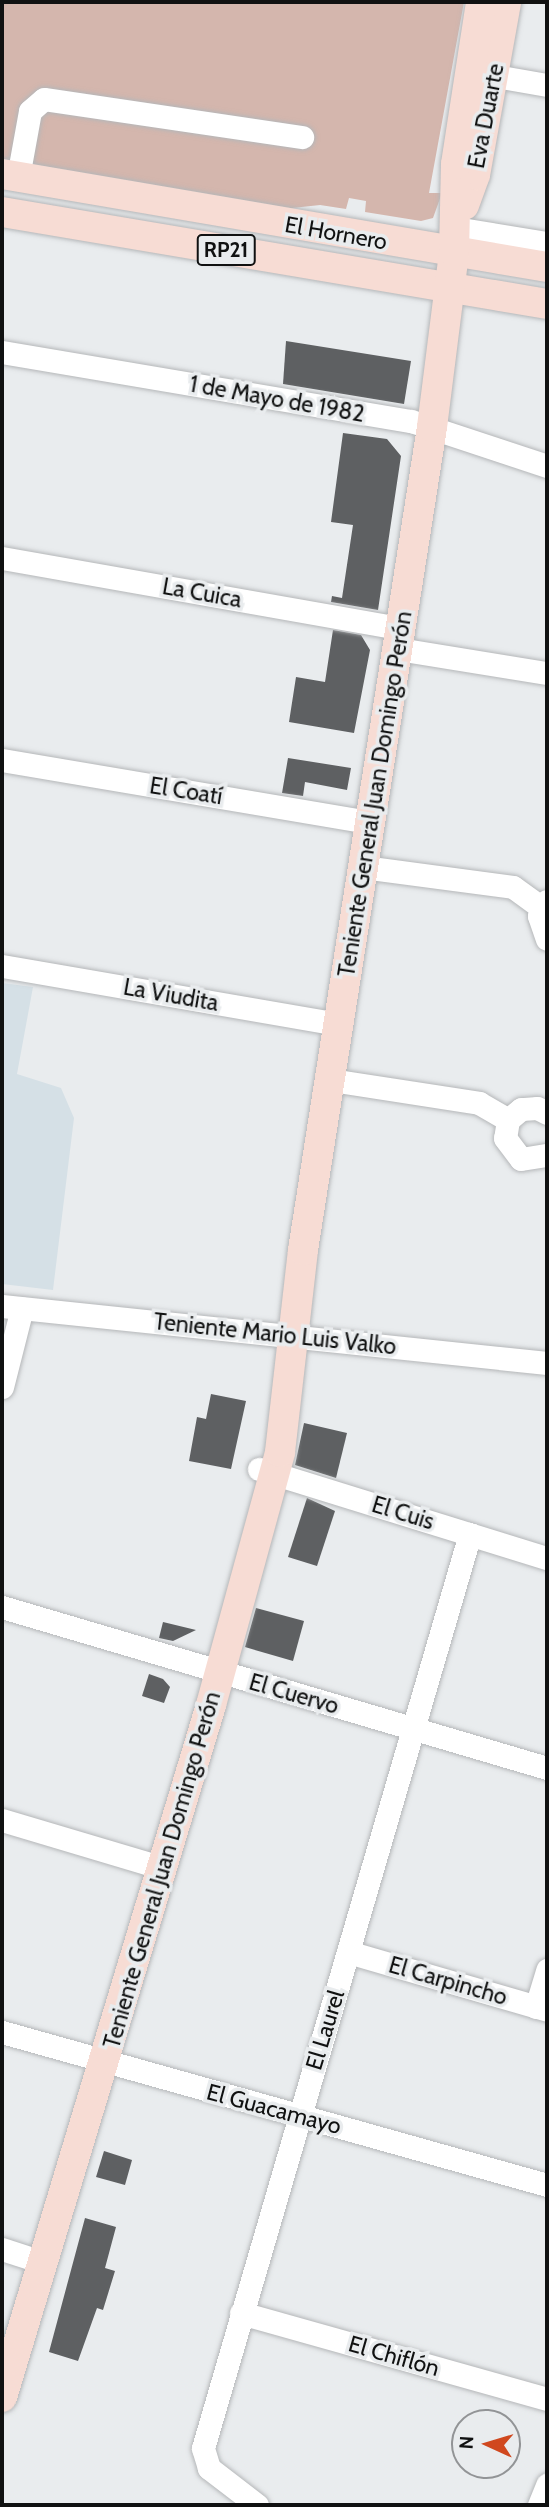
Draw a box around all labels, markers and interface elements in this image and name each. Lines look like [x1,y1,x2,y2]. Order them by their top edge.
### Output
street label: Eva Duarte [462,61,510,171]
street label: El Hornero [283,210,389,256]
road number: RP21 [196,232,256,268]
street label: 1 de Mayo de 1982 [187,370,367,428]
street label: La Cuica [160,572,244,614]
street label: Teniente General Juan Domingo Perón [332,609,418,979]
street label: El Coatí [148,772,224,810]
street label: La Viudita [121,973,221,1017]
street label: Teniente Mario Luis Valko [152,1308,398,1360]
street label: El Cuis [369,1491,437,1535]
street label: El Cuervo [246,1668,342,1720]
street label: Teniente General Juan Domingo Perón [98,1688,226,2052]
street label: El Carpincho [386,1951,510,2011]
street label: El Laurel [300,1987,350,2073]
street label: El Guacamayo [204,2078,344,2140]
street label: El Chiflón [345,2330,443,2382]
north arrow [451,2409,521,2479]
text: N [455,2435,478,2450]

